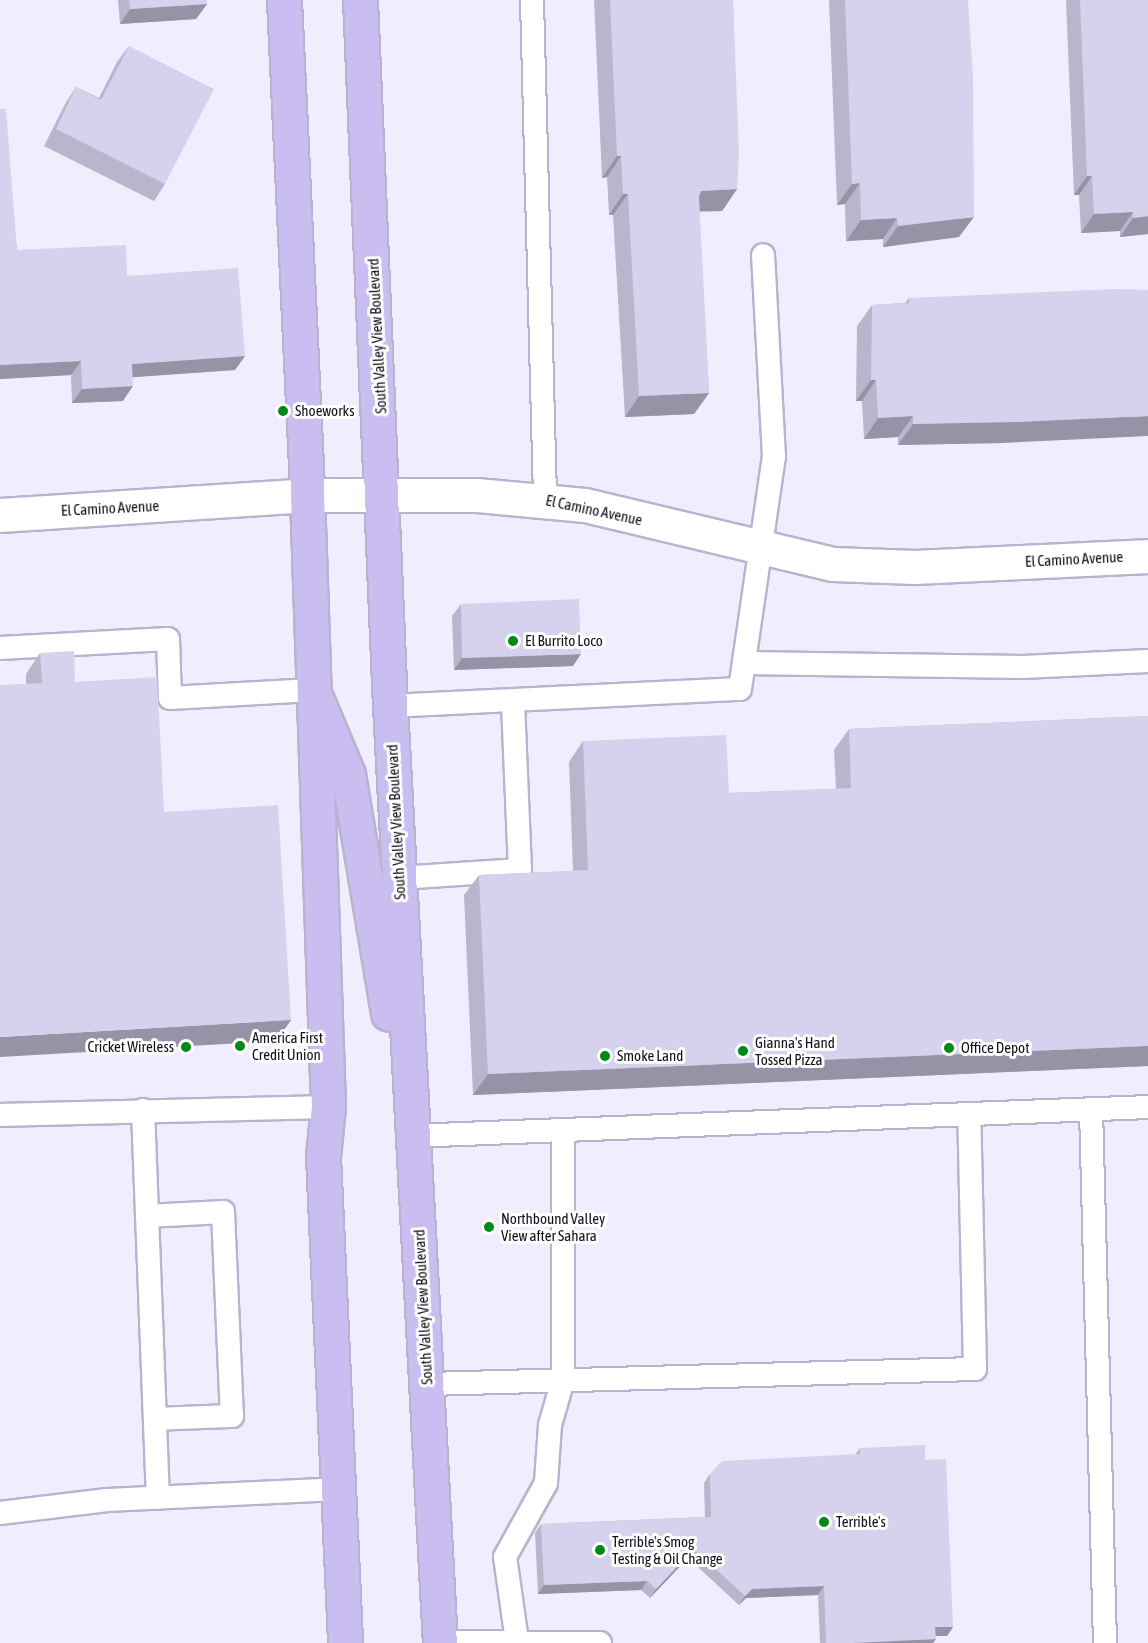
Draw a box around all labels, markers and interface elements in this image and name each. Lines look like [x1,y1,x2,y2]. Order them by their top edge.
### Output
street label: South Valley View Boulevard [364,258,390,414]
place label: Shoeworks [295,402,354,420]
marker: Shoeworks [276,404,290,418]
street label: El Camino Avenue [544,491,644,529]
street label: El Camino Avenue [60,496,160,520]
street label: El Camino Avenue [1024,547,1124,571]
place label: El Burrito Loco [525,632,603,650]
marker: El Burrito Loco [506,634,520,648]
street label: South Valley View Boulevard [383,744,409,900]
place label: America First Credit Union [252,1028,323,1063]
place label: Gianna's Hand Tossed Pizza [755,1033,835,1068]
place label: Cricket Wireless [88,1038,174,1056]
marker: America First Credit Union [233,1039,247,1053]
place label: Office Depot [961,1039,1029,1057]
marker: Cricket Wireless [179,1040,193,1054]
marker: Office Depot [942,1041,956,1055]
marker: Gianna's Hand Tossed Pizza [736,1044,750,1058]
place label: Smoke Land [617,1047,683,1065]
marker: Smoke Land [598,1049,612,1063]
place label: Northbound Valley View after Sahara [501,1209,605,1244]
marker: Northbound Valley View after Sahara [482,1220,496,1234]
street label: South Valley View Boulevard [410,1229,436,1385]
place label: Terrible's [836,1513,886,1531]
marker: Terrible's [817,1515,831,1529]
place label: Terrible's Smog Testing & Oil Change [612,1532,723,1567]
marker: Terrible's Smog Testing & Oil Change [593,1543,607,1557]

